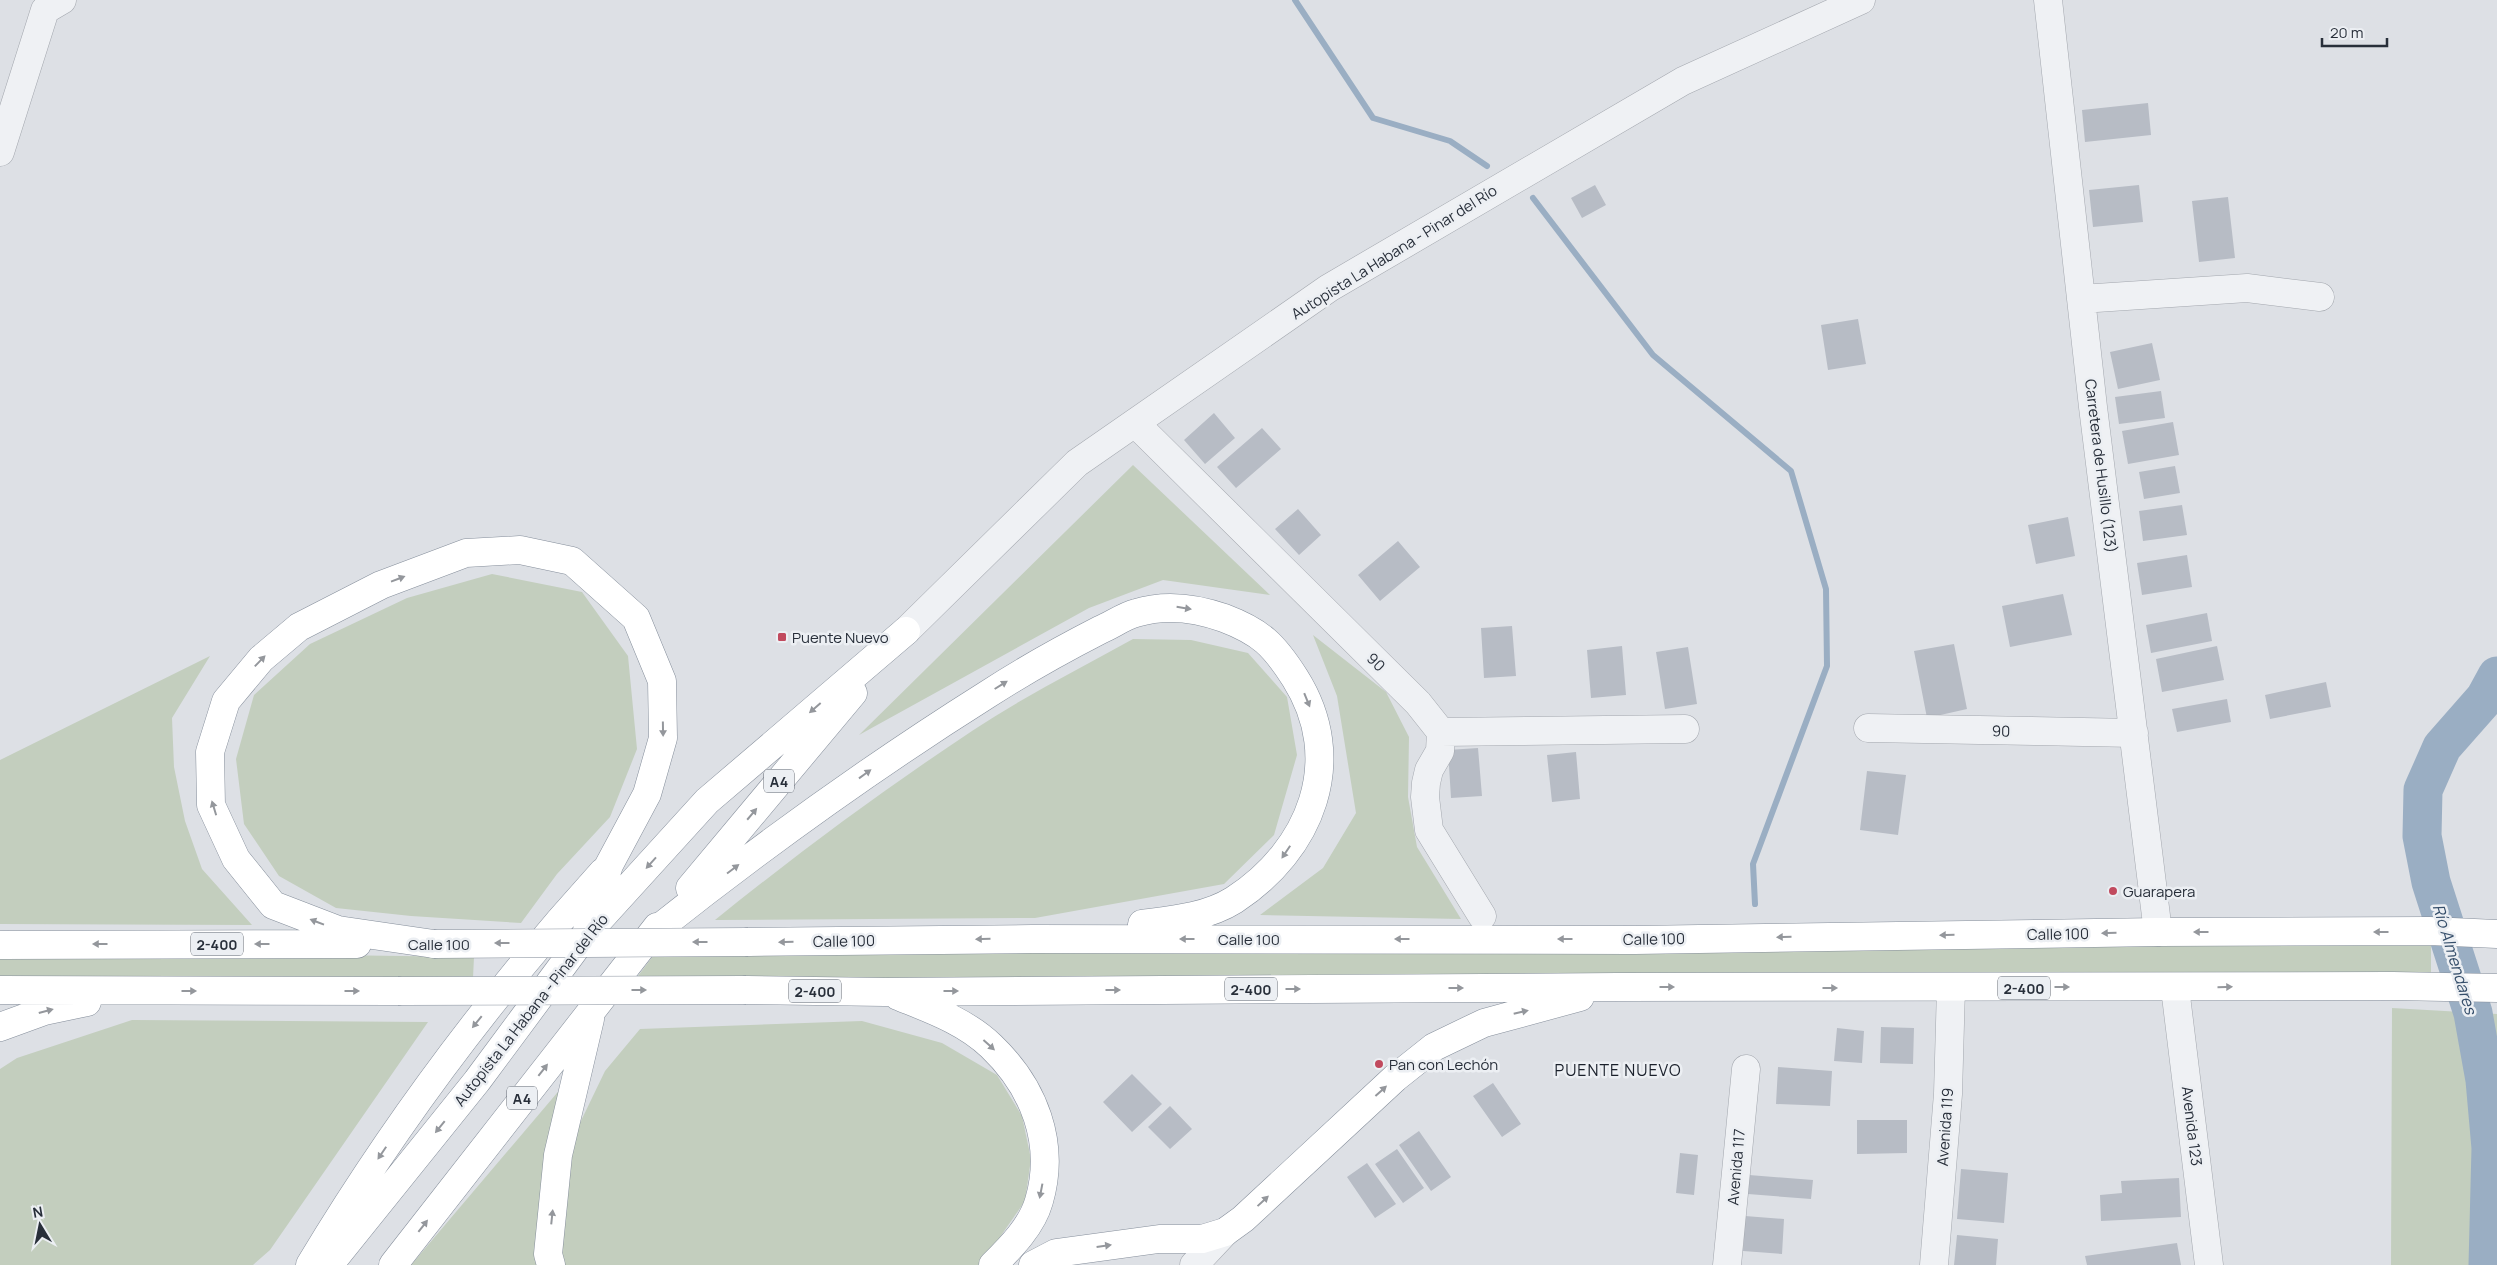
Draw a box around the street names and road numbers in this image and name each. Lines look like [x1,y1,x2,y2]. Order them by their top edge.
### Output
street label: Autopista La Habana - Pinar del Río [1287,180,1501,324]
street label: Carretera de Husillo (123) [2080,378,2122,554]
street label: 90 [1362,648,1390,676]
street label: 90 [1992,720,2010,742]
road number: A4 [764,769,794,792]
street label: Autopista La Habana - Pinar del Río [449,909,613,1111]
street label: Calle 100 [2027,923,2089,945]
street label: Calle 100 [1623,928,1685,950]
street label: Calle 100 [1218,929,1280,950]
street label: Calle 100 [813,930,875,952]
road number: 2-400 [191,932,243,956]
street label: Calle 100 [408,934,470,955]
road number: 2-400 [1998,976,2050,1000]
road number: 2-400 [1225,978,1277,1001]
road number: 2-400 [789,979,841,1002]
street label: Avenida 123 [2177,1085,2207,1167]
road number: A4 [507,1086,537,1110]
street label: Avenida 119 [1932,1087,1958,1167]
street label: Avenida 117 [1722,1128,1750,1206]

